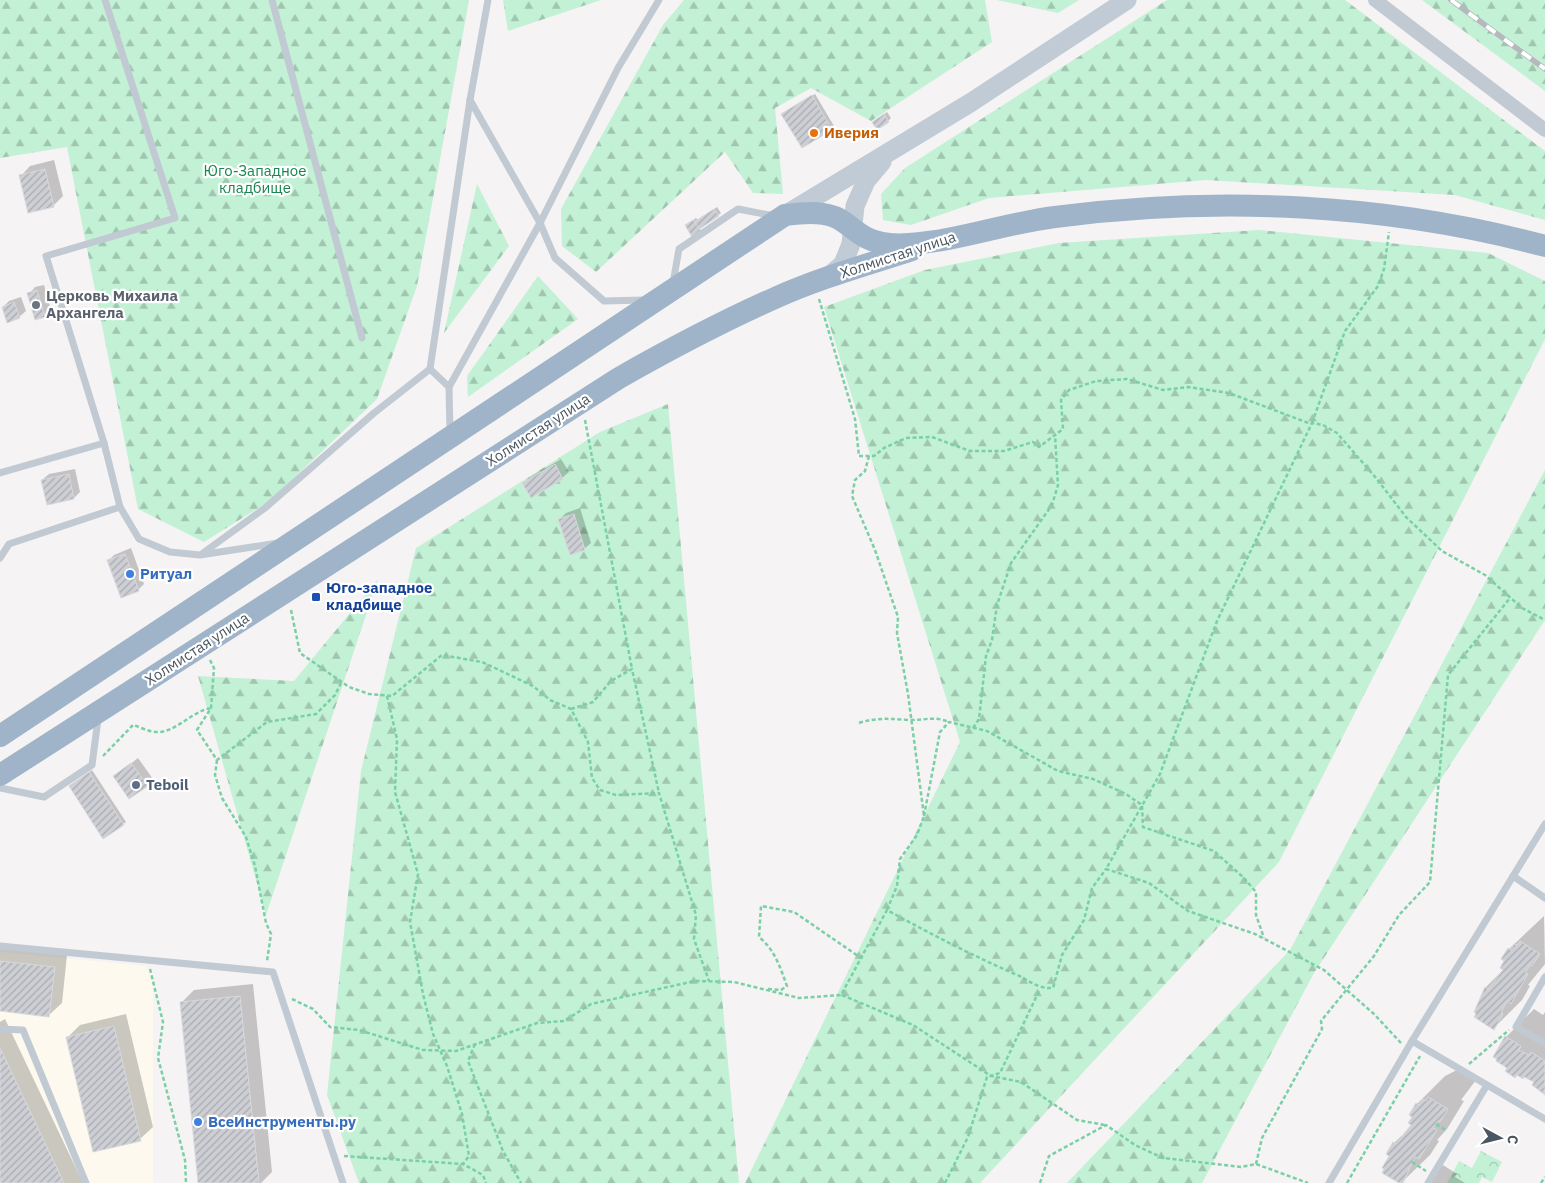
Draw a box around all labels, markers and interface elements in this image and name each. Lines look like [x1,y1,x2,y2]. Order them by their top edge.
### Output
place label: Иверия [824,123,879,142]
marker: Иверия [808,127,820,139]
park label: Юго-Западное кладбище [204,161,307,197]
street label: Холмистая улица [838,227,958,282]
place label: Церковь Михаила Архангела [46,286,178,322]
marker: Церковь Михаила Архангела [30,299,42,311]
street label: Холмистая улица [482,389,594,470]
place label: Ритуал [140,564,192,583]
marker: Ритуал [124,568,136,580]
place label: Юго-западное кладбище [326,578,432,614]
marker: Юго-западное кладбище [310,591,322,603]
street label: Холмистая улица [141,608,253,689]
place label: Teboil [146,775,189,794]
marker: Teboil [130,779,142,791]
place label: ВсеИнструменты.ру [208,1112,356,1131]
north arrow [1475,1113,1525,1163]
marker: ВсеИнструменты.ру [192,1116,204,1128]
text: С [1503,1134,1522,1145]

